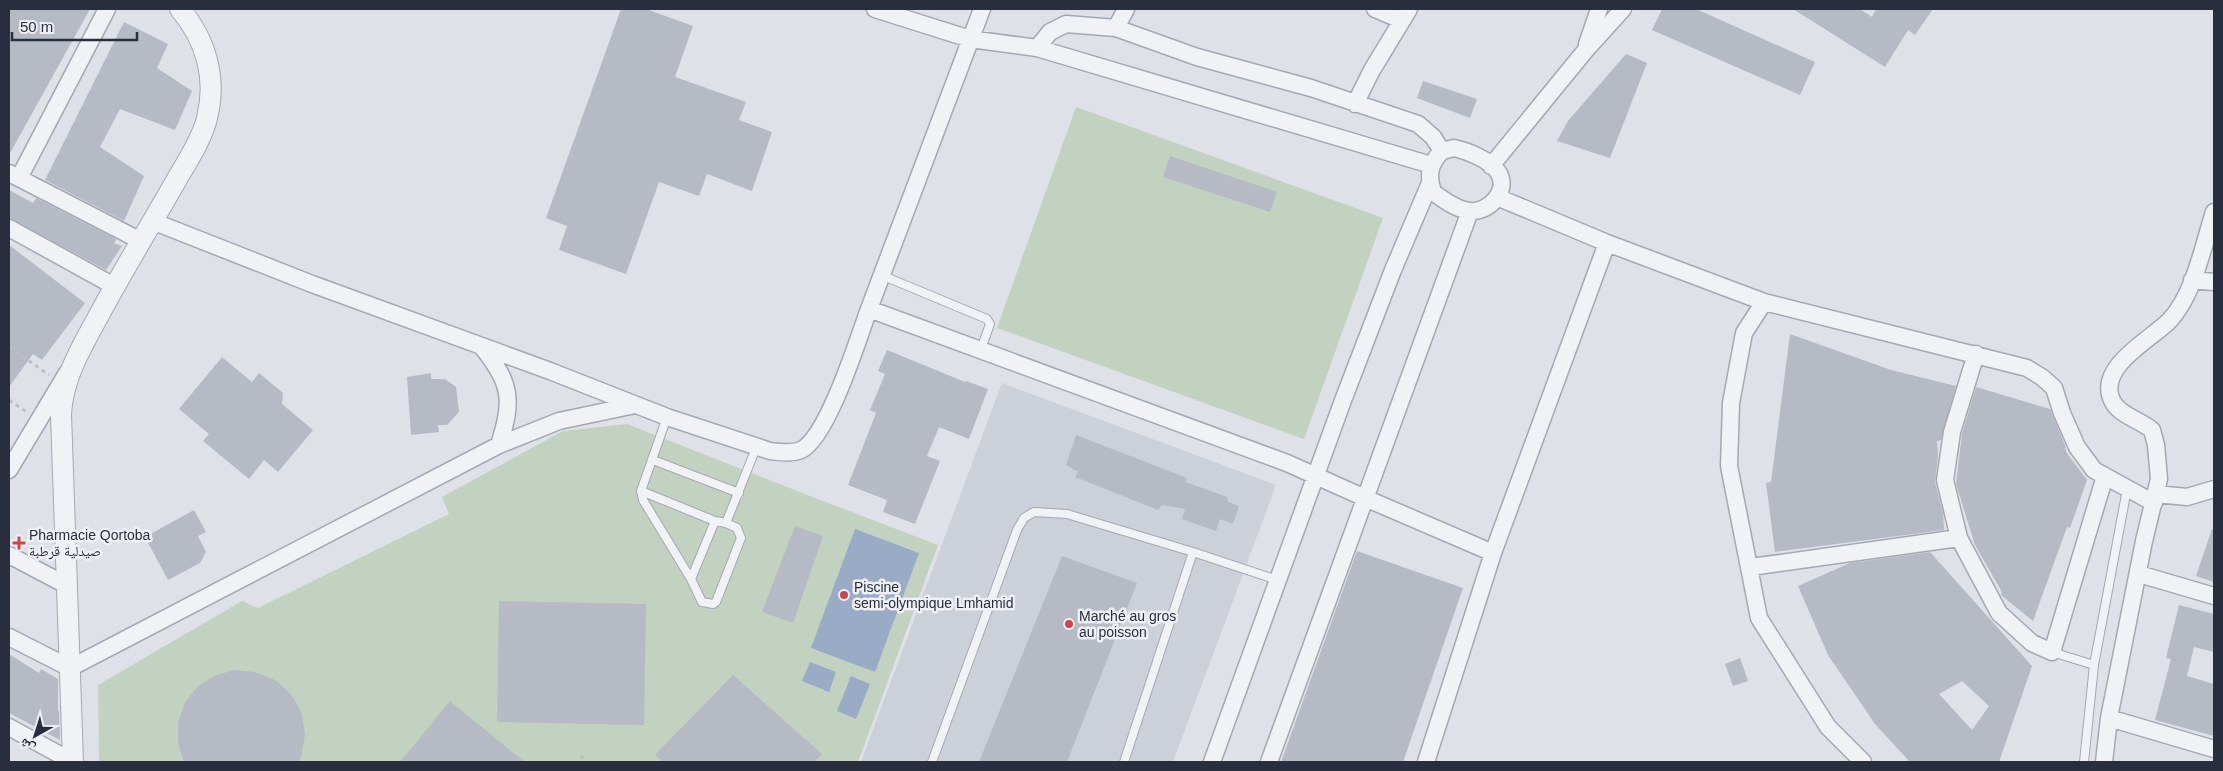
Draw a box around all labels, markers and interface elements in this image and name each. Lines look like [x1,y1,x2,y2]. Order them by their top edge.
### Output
scale bar [12,10,138,42]
text: 50 m [20,18,53,35]
place label: Pharmacie Qortoba صيدلية قرطبة [29,527,151,560]
marker: Pharmacie Qortoba صيدلية قرطبة [13,537,25,549]
place label: Piscine semi-olympique Lmhamid [854,579,1014,611]
marker: Piscine semi-olympique Lmhamid [838,589,850,601]
place label: Marché au gros au poisson [1079,608,1176,640]
marker: Marché au gros au poisson [1063,618,1075,630]
north arrow [10,711,60,761]
text: ش [16,734,38,757]

